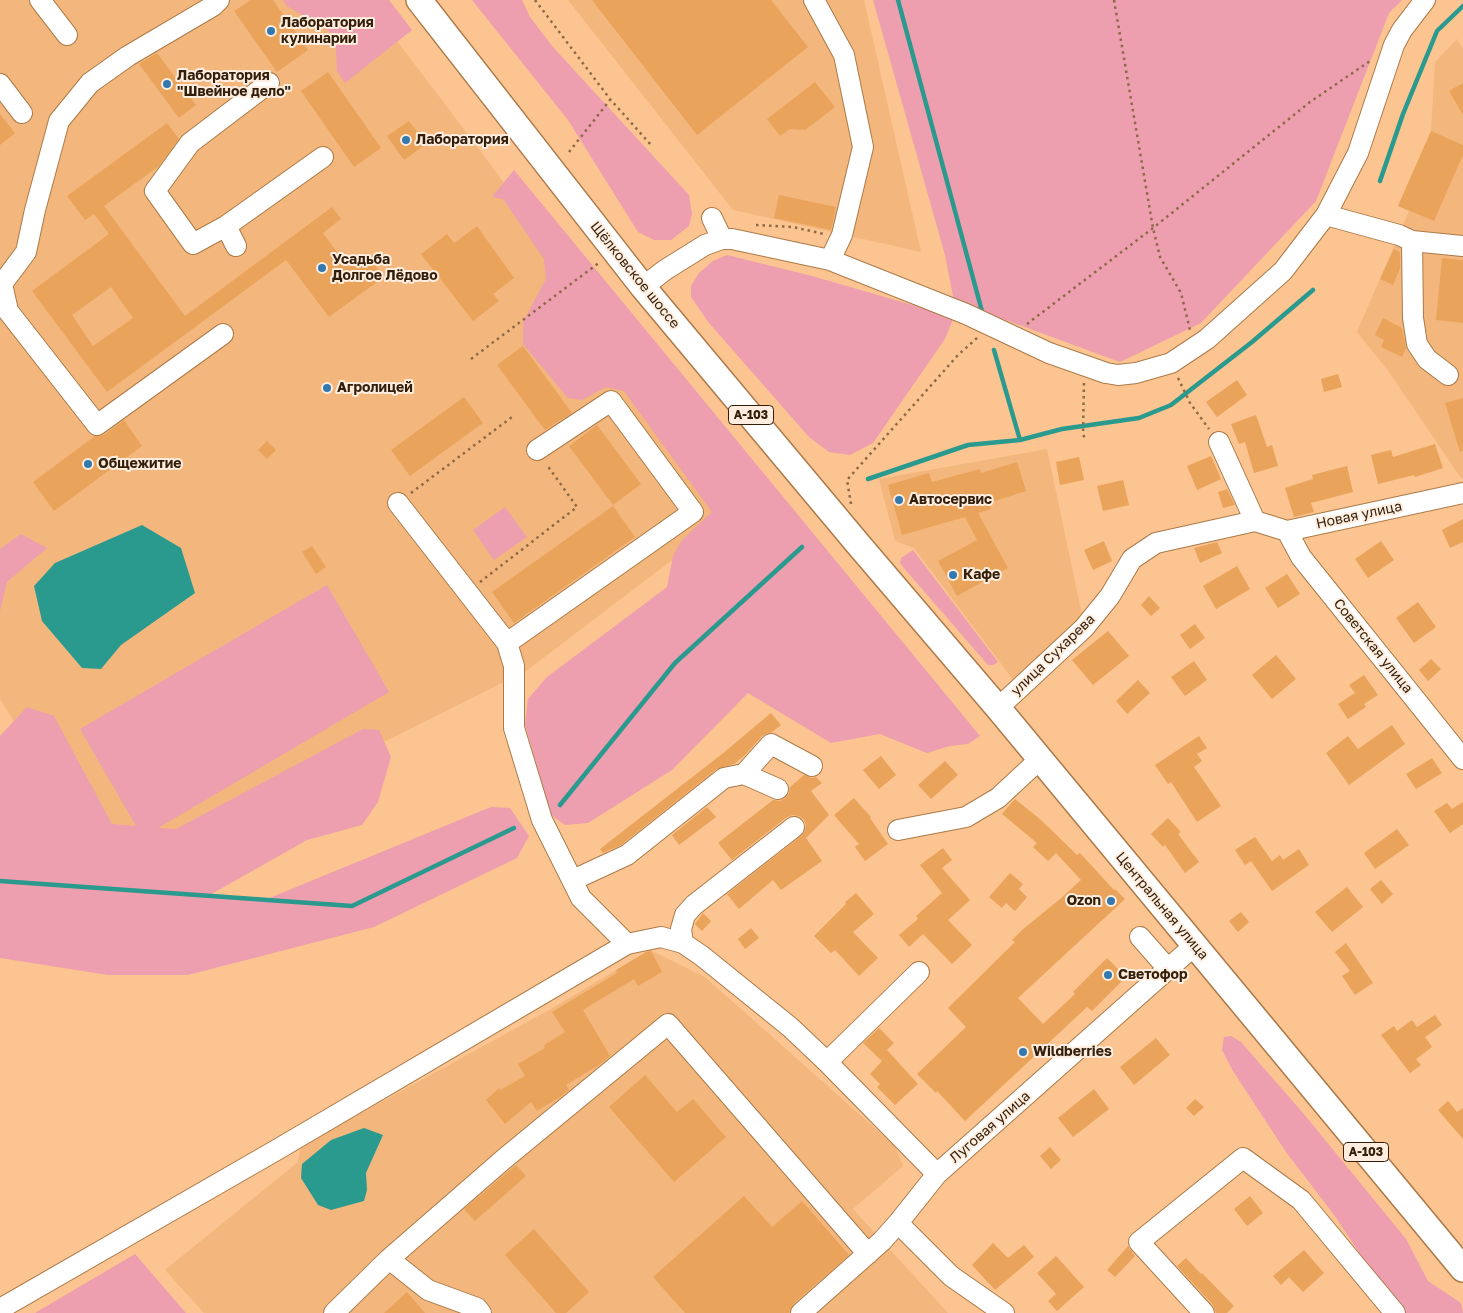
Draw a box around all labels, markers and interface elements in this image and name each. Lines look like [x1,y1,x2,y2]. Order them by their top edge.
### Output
place label: Лаборатория кулинарии [281,15,374,48]
marker: Лаборатория кулинарии [265,25,277,37]
place label: Лаборатория "Швейное дело" [177,68,291,100]
marker: Лаборатория "Швейное дело" [161,78,173,90]
place label: Лаборатория [416,132,509,148]
marker: Лаборатория [400,134,412,146]
street label: Щёлковское шоссе [587,218,683,332]
place label: Усадьба Долгое Лёдово [332,252,438,284]
marker: Усадьба Долгое Лёдово [316,262,328,274]
place label: Агролицей [337,380,413,396]
marker: Агролицей [321,382,333,394]
road number: А-103 [728,406,774,424]
place label: Общежитие [98,456,182,472]
marker: Общежитие [82,458,94,470]
place label: Автосервис [909,492,992,508]
marker: Автосервис [893,494,905,506]
street label: Новая улица [1315,498,1403,532]
place label: Кафе [963,567,1000,583]
marker: Кафе [947,569,959,581]
street label: Советская улица [1330,595,1416,697]
street label: улица Сухарева [1008,611,1098,699]
street label: Центральная улица [1112,849,1212,963]
place label: Ozon [1066,893,1101,909]
marker: Ozon [1105,895,1117,907]
place label: Светофор [1118,967,1188,983]
marker: Светофор [1102,969,1114,981]
place label: Wildberries [1033,1044,1112,1060]
marker: Wildberries [1017,1046,1029,1058]
street label: Луговая улица [946,1088,1034,1166]
road number: А-103 [1344,1142,1388,1162]

